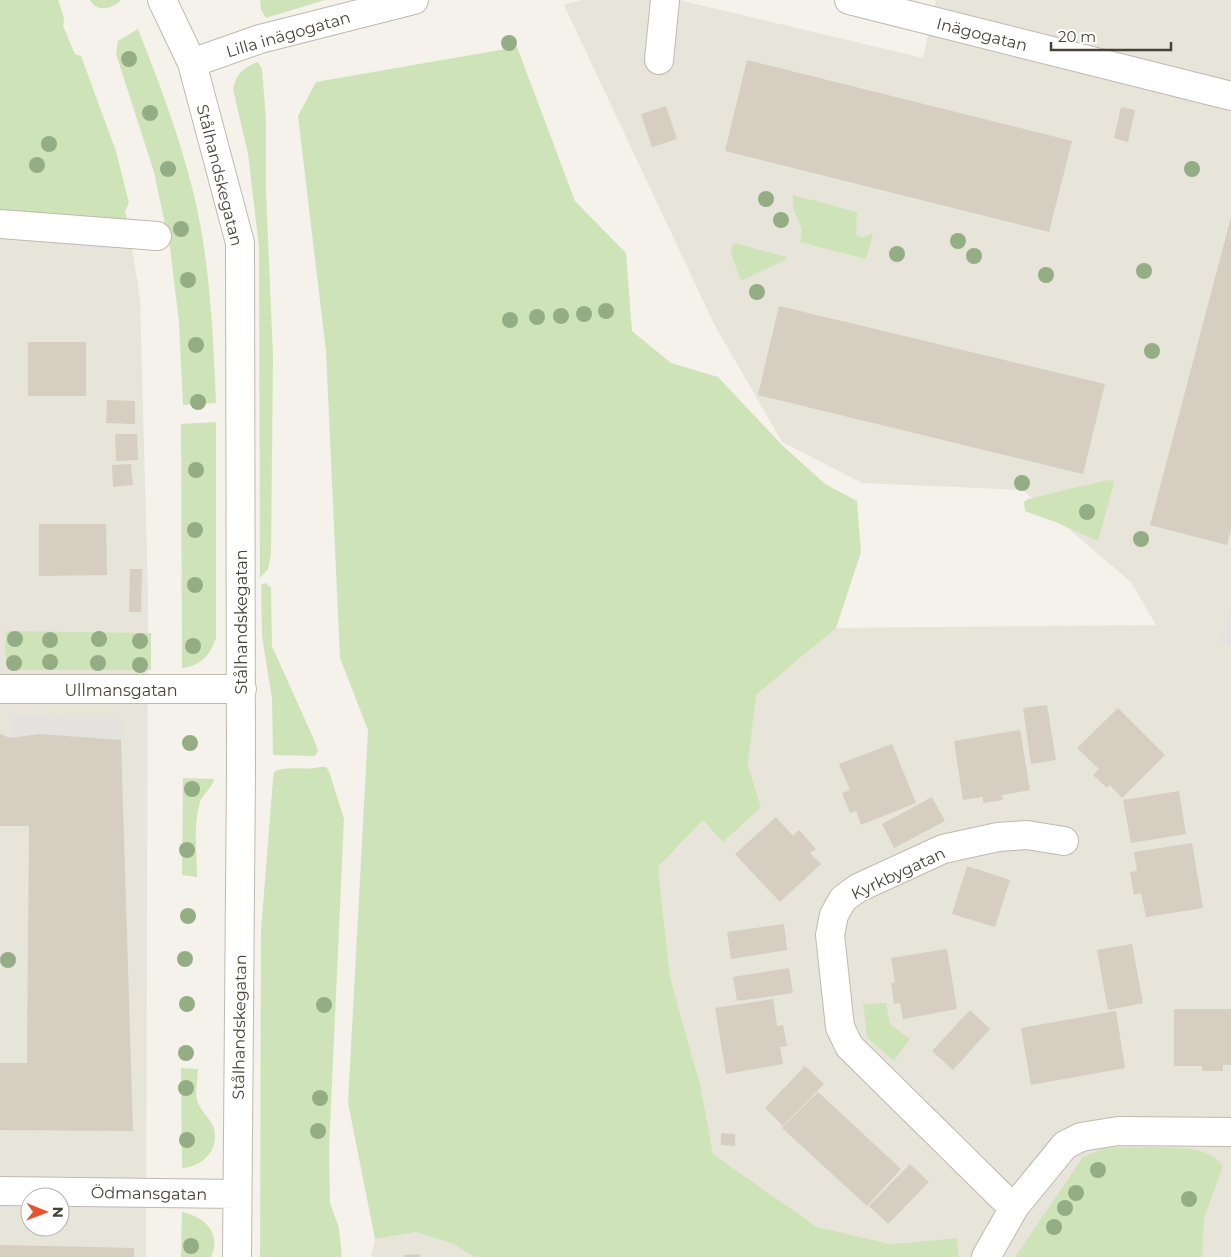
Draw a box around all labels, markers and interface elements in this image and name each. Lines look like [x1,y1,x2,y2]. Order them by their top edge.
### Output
street label: Lilla inägogatan [224,8,352,61]
street label: Inägogatan [934,14,1029,55]
scale bar [1051,20,1171,52]
text: 20 m [1058,27,1096,46]
street label: Stålhandskegatan [193,102,246,248]
street label: Stålhandskegatan [232,549,251,695]
street label: Ullmansgatan [64,681,178,700]
street label: Kyrkbygatan [848,843,948,904]
street label: Stålhandskegatan [229,954,250,1100]
street label: Ödmansgatan [91,1182,207,1204]
north arrow [20,1187,70,1237]
text: N [49,1206,67,1218]

